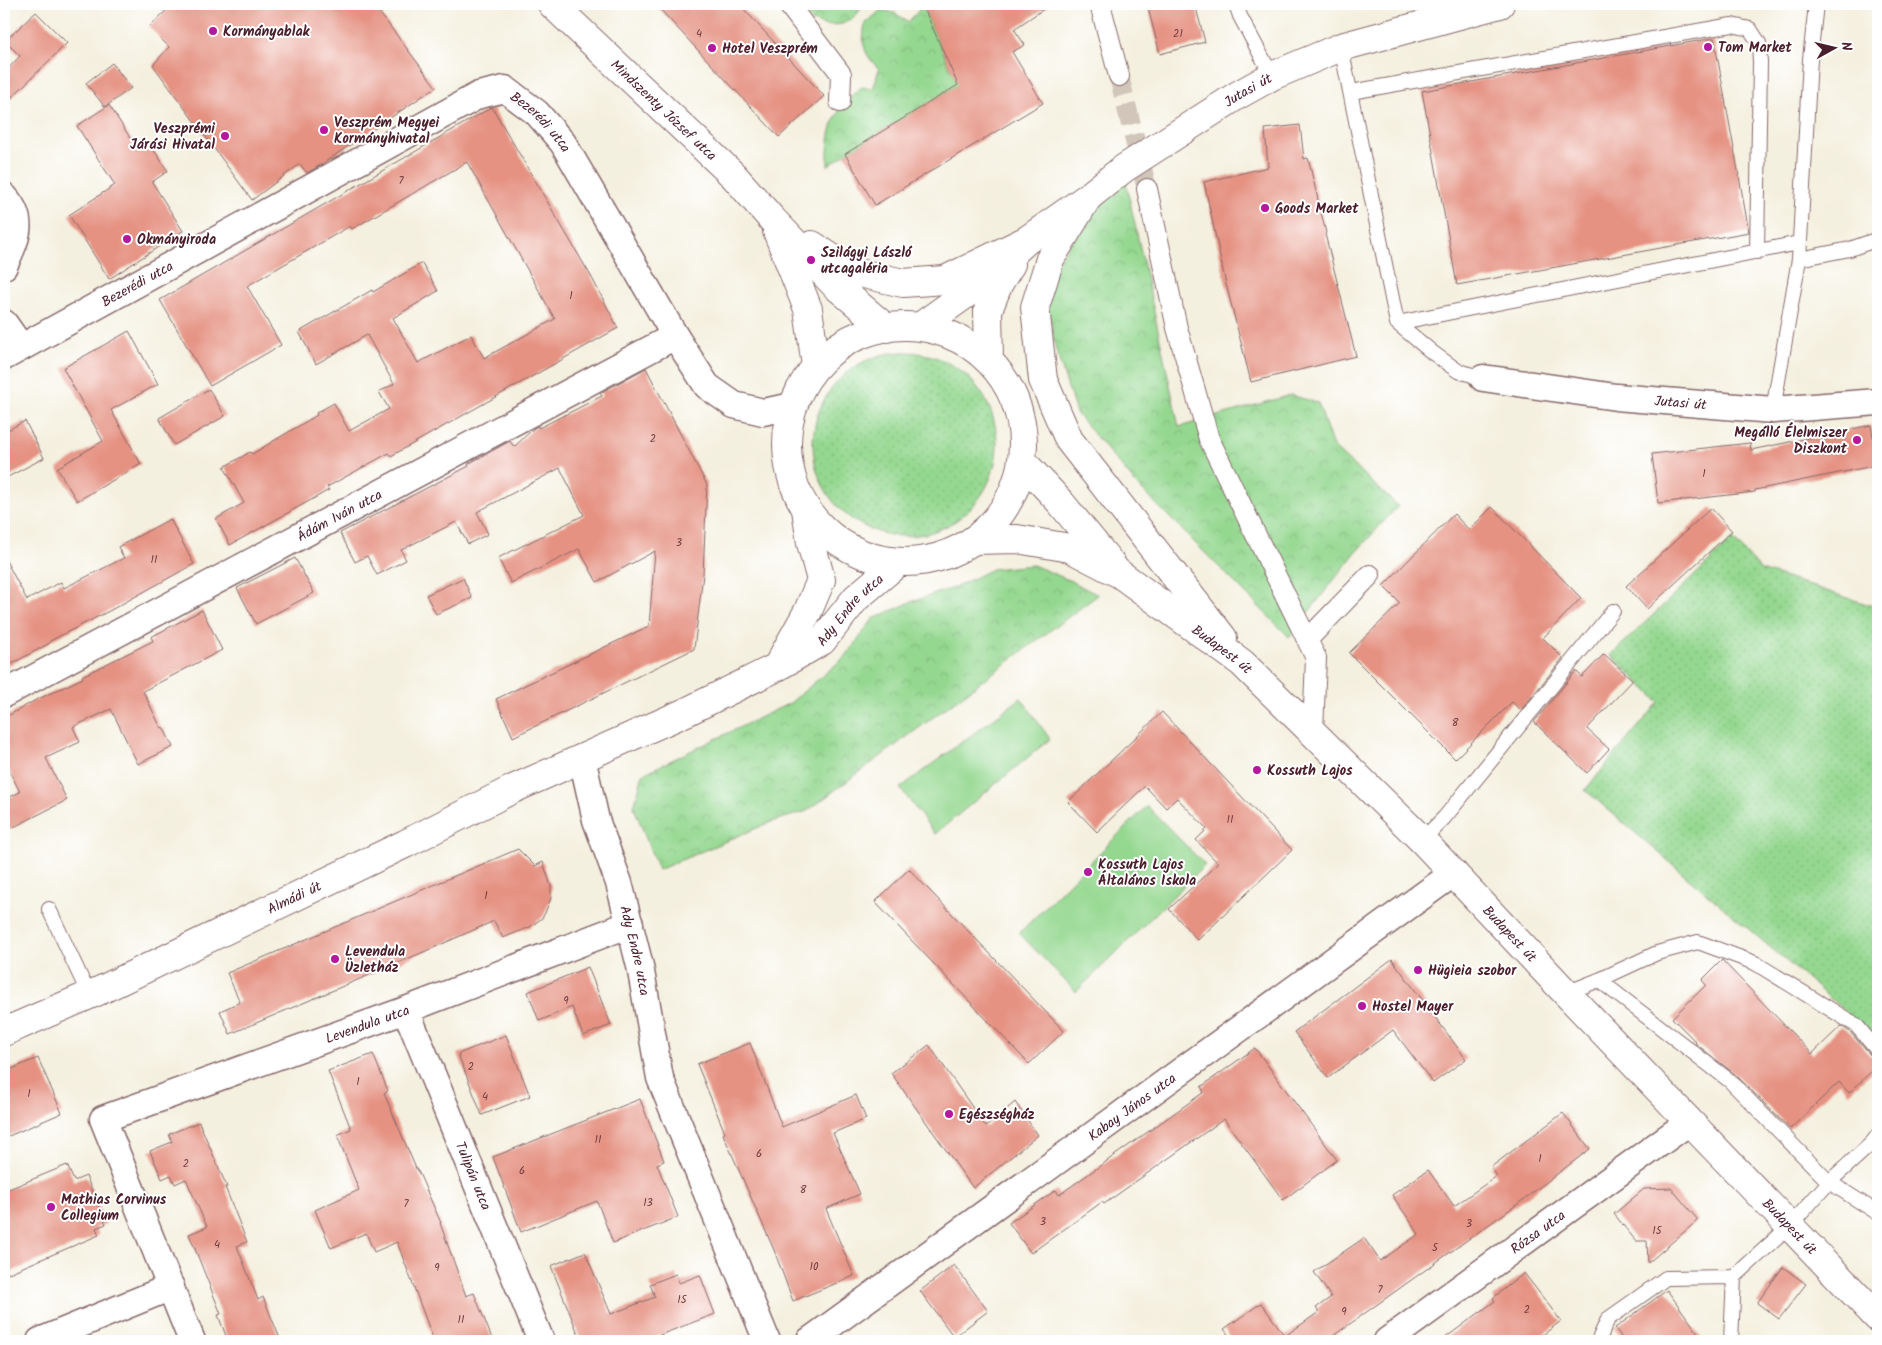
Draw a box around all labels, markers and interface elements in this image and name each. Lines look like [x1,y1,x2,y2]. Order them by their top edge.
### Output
place label: Kormányablak [223,21,311,43]
north arrow [1810,22,1860,72]
marker: Kormányablak [207,25,219,37]
house number: 4 [696,25,702,43]
house number: 21 [1173,25,1183,43]
place label: Tom Market [1718,37,1792,59]
place label: Hotel Veszprém [722,38,818,60]
text: N [1834,40,1857,52]
marker: Tom Market [1702,41,1714,53]
marker: Hotel Veszprém [706,42,718,54]
street label: Mindszenty József utca [605,55,722,166]
street label: Jutasi út [1220,68,1277,113]
street label: Bezerédi utca [505,86,576,157]
place label: Veszprém Megyei Kormányhivatal [334,112,440,150]
place label: Veszprémi Járási Hivatal [130,118,215,156]
marker: Veszprém Megyei Kormányhivatal [318,124,330,136]
marker: Veszprémi Járási Hivatal [219,130,231,142]
house number: 7 [398,172,404,190]
place label: Goods Market [1275,198,1359,220]
marker: Goods Market [1259,202,1271,214]
place label: Okmányiroda [137,229,216,251]
marker: Okmányiroda [121,233,133,245]
place label: Szilágyi László utcagaléria [821,242,913,280]
marker: Szilágyi László utcagaléria [805,254,817,266]
street label: Bezerédi utca [97,256,178,313]
house number: 1 [569,287,573,305]
street label: Jutasi út [1653,390,1708,417]
place label: Megálló Élelmiszer Diszkont [1734,422,1848,460]
house number: 2 [650,430,656,448]
marker: Megálló Élelmiszer Diszkont [1851,434,1863,446]
house number: 1 [1702,465,1706,483]
street label: Ádám Iván utca [293,484,386,548]
house number: 3 [676,534,682,552]
house number: 11 [151,551,157,569]
street label: Ady Endre utca [812,569,889,652]
street label: Budapest út [1187,620,1258,680]
house number: 8 [1452,714,1459,732]
place label: Kossuth Lajos [1267,760,1353,782]
marker: Kossuth Lajos [1251,764,1263,776]
house number: 11 [1227,811,1233,829]
place label: Kossuth Lajos Általános Iskola [1098,854,1196,892]
marker: Kossuth Lajos Általános Iskola [1082,866,1094,878]
street label: Almádi út [264,875,326,921]
house number: 1 [484,887,488,905]
street label: Budapest út [1477,901,1542,968]
street label: Ady Endre utca [613,903,655,997]
place label: Levendula Üzletház [345,941,405,979]
marker: Levendula Üzletház [329,953,341,965]
place label: Hügieia szobor [1428,960,1517,982]
marker: Hügieia szobor [1412,964,1424,976]
house number: 9 [563,992,569,1010]
place label: Hostel Mayer [1372,996,1454,1018]
street label: Levendula utca [322,1000,413,1050]
marker: Hostel Mayer [1356,1000,1368,1012]
house number: 2 [468,1058,474,1076]
street label: Kabay János utca [1084,1068,1181,1147]
house number: 1 [356,1073,360,1091]
house number: 1 [27,1085,31,1103]
house number: 4 [482,1088,488,1106]
place label: Egészségház [959,1104,1035,1126]
marker: Egészségház [943,1108,955,1120]
house number: 11 [595,1131,601,1149]
street label: Tulipán utca [449,1138,497,1214]
house number: 6 [756,1145,762,1163]
house number: 1 [1538,1150,1542,1168]
house number: 2 [183,1155,189,1173]
house number: 6 [519,1162,525,1180]
house number: 8 [800,1181,807,1199]
place label: Mathias Corvinus Collegium [61,1189,167,1227]
house number: 13 [643,1194,653,1212]
street label: Budapest út [1757,1194,1822,1261]
house number: 7 [403,1195,409,1213]
marker: Mathias Corvinus Collegium [45,1201,57,1213]
street label: Rózsa utca [1506,1205,1570,1260]
house number: 3 [1040,1213,1046,1231]
house number: 3 [1466,1215,1472,1233]
house number: 15 [1652,1222,1663,1240]
house number: 4 [214,1236,220,1254]
house number: 5 [1432,1239,1439,1257]
house number: 10 [810,1258,819,1276]
house number: 9 [434,1259,440,1277]
house number: 7 [1377,1281,1383,1299]
house number: 15 [677,1291,688,1309]
house number: 2 [1524,1301,1530,1319]
house number: 9 [1341,1303,1347,1321]
house number: 11 [458,1311,464,1329]

